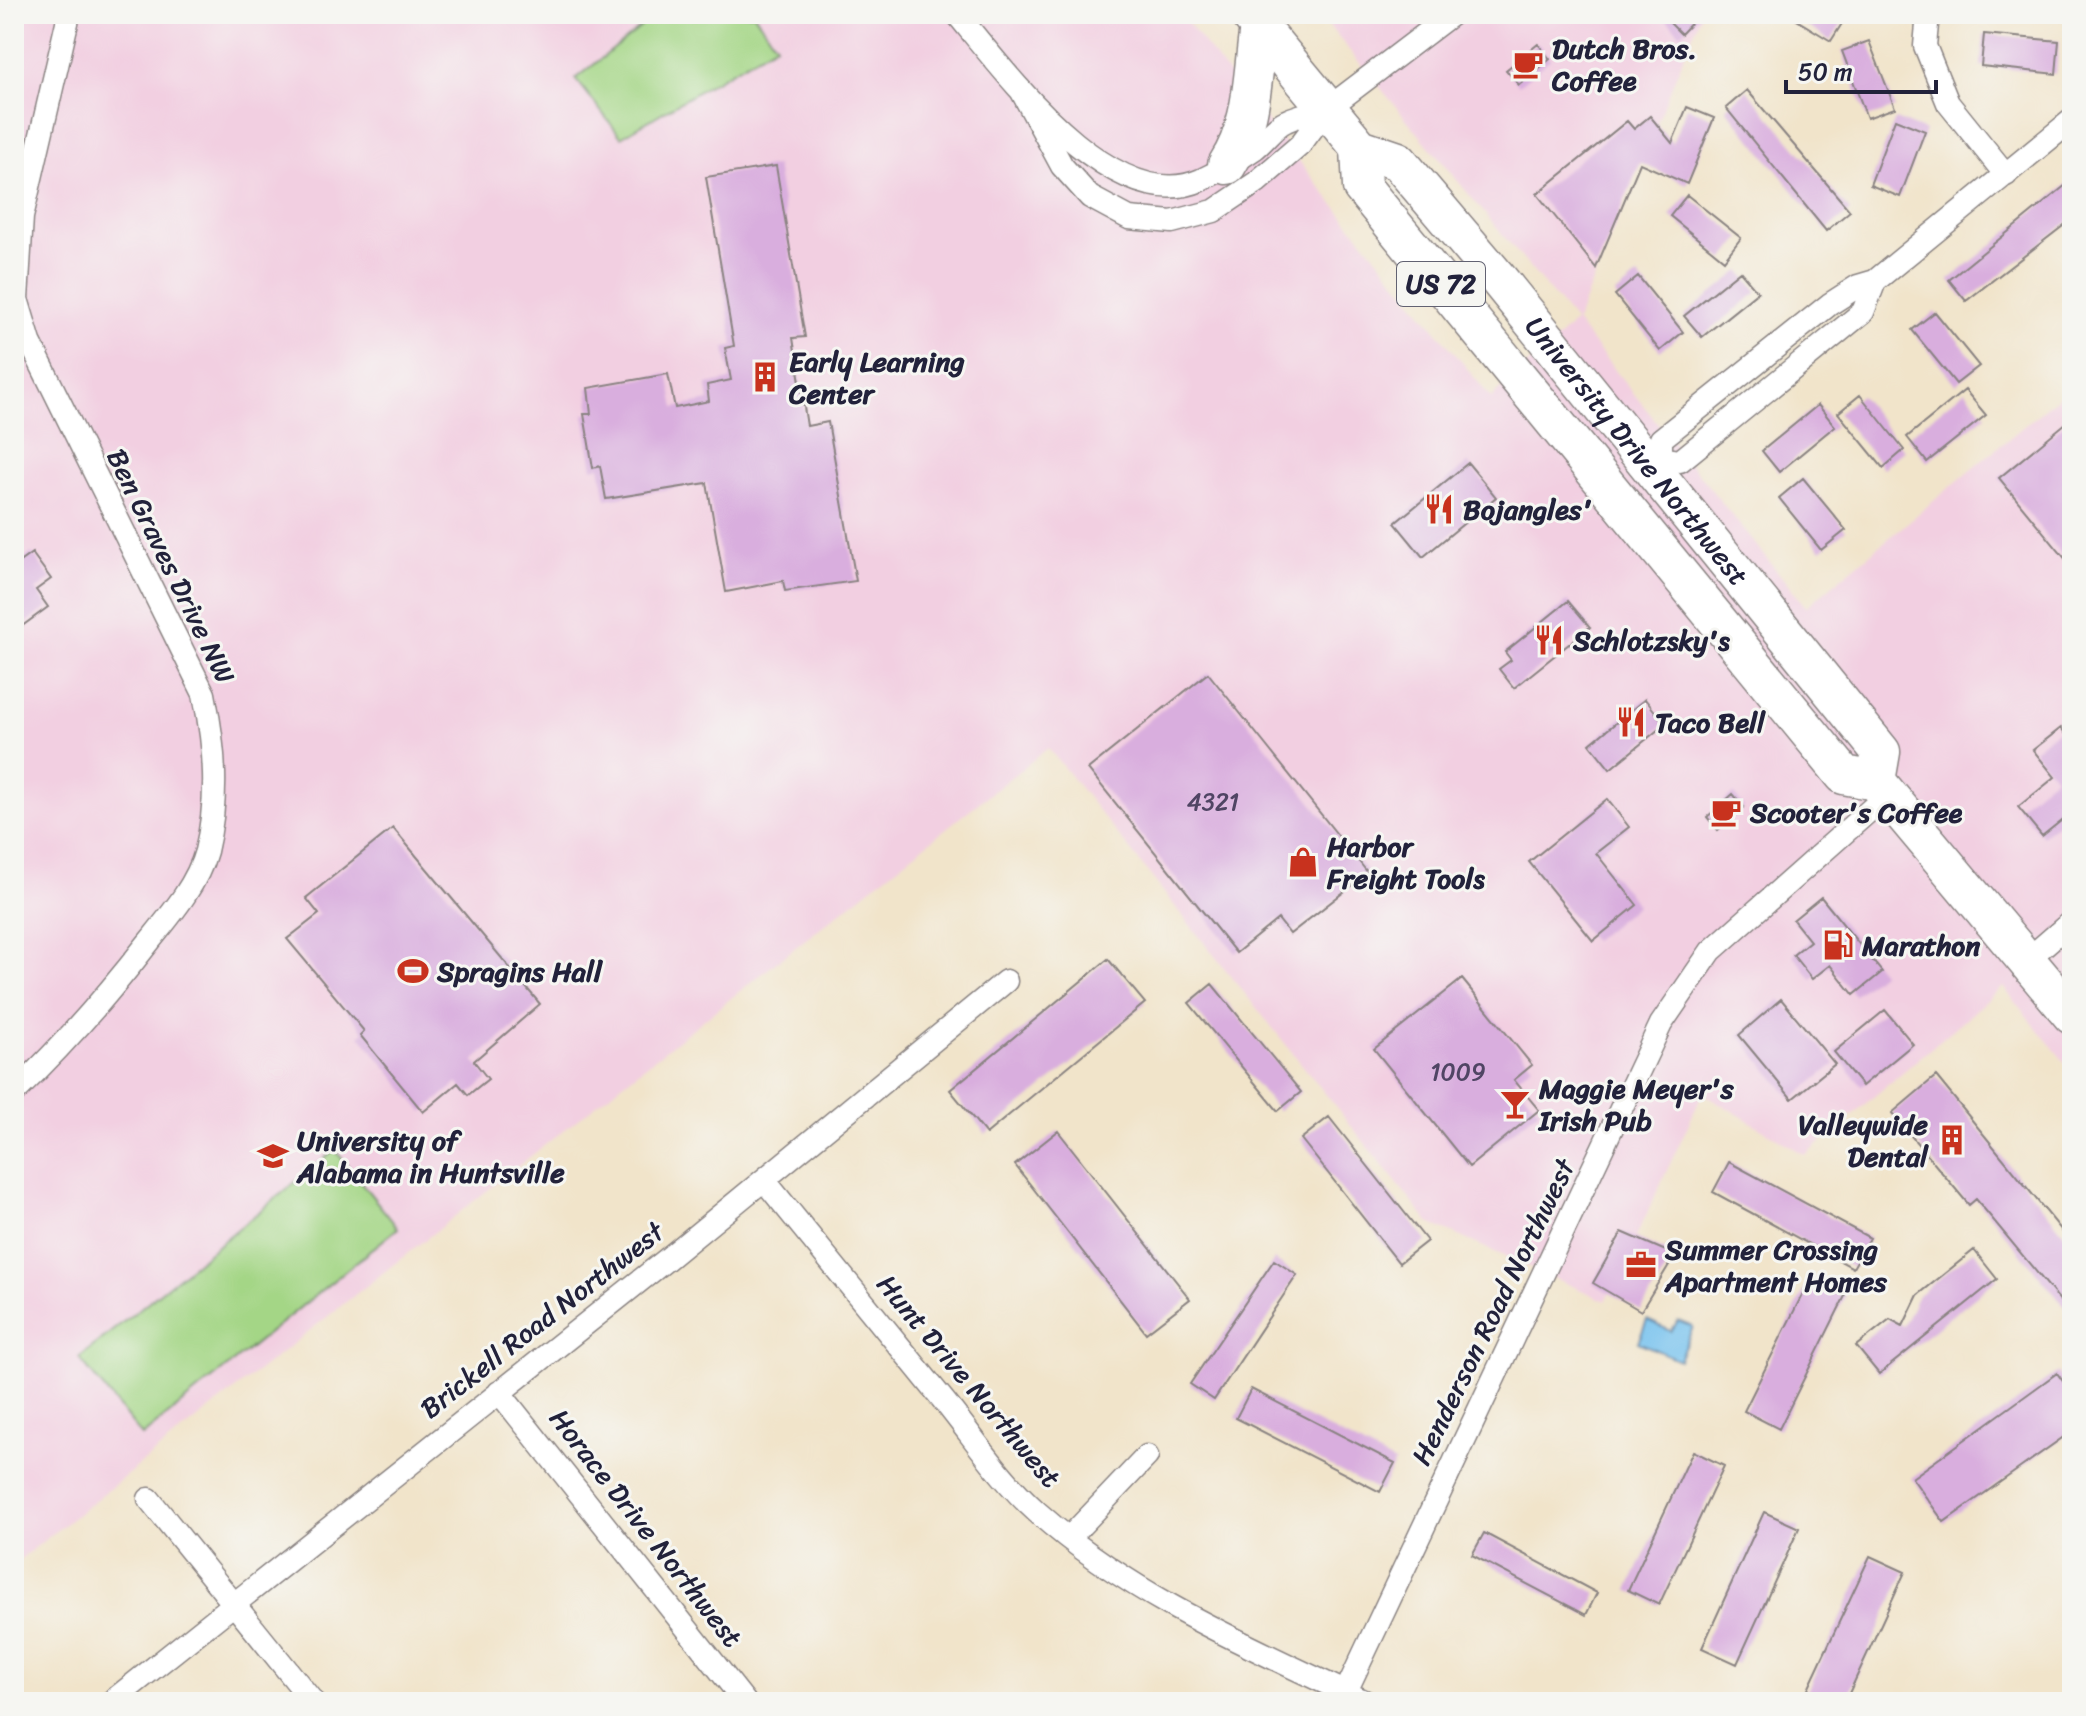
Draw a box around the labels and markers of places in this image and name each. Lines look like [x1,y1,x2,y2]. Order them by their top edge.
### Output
place label: Dutch Bros. Coffee [1551,24,1697,105]
cafe icon: Dutch Bros. Coffee [1511,47,1545,81]
place label: Early Learning Center [788,337,965,418]
building icon: Early Learning Center [748,360,782,394]
place label: Bojangles' [1463,485,1592,534]
restaurant icon: Bojangles' [1422,492,1456,526]
place label: Schlotzsky's [1572,616,1730,665]
restaurant icon: Schlotzsky's [1532,623,1566,657]
place label: Taco Bell [1655,698,1766,747]
restaurant icon: Taco Bell [1614,705,1648,739]
place label: Scooter's Coffee [1749,788,1963,837]
cafe icon: Scooter's Coffee [1709,795,1743,829]
place label: Harbor Freight Tools [1326,822,1485,903]
shop icon: Harbor Freight Tools [1286,845,1320,879]
place label: Marathon [1861,921,1981,970]
fuel station icon: Marathon [1821,928,1855,962]
place label: Spragins Hall [436,947,603,996]
sports icon: Spragins Hall [396,954,430,988]
place label: Maggie Meyer's Irish Pub [1537,1064,1735,1145]
bar icon: Maggie Meyer's Irish Pub [1498,1087,1532,1121]
place label: Valleywide Dental [1798,1100,1929,1181]
place label: University of Alabama in Huntsville [296,1116,565,1197]
building icon: Valleywide Dental [1935,1123,1969,1157]
school or university icon: University of Alabama in Huntsville [256,1139,290,1173]
place label: Summer Crossing Apartment Homes [1664,1225,1888,1306]
office icon: Summer Crossing Apartment Homes [1624,1248,1658,1282]

